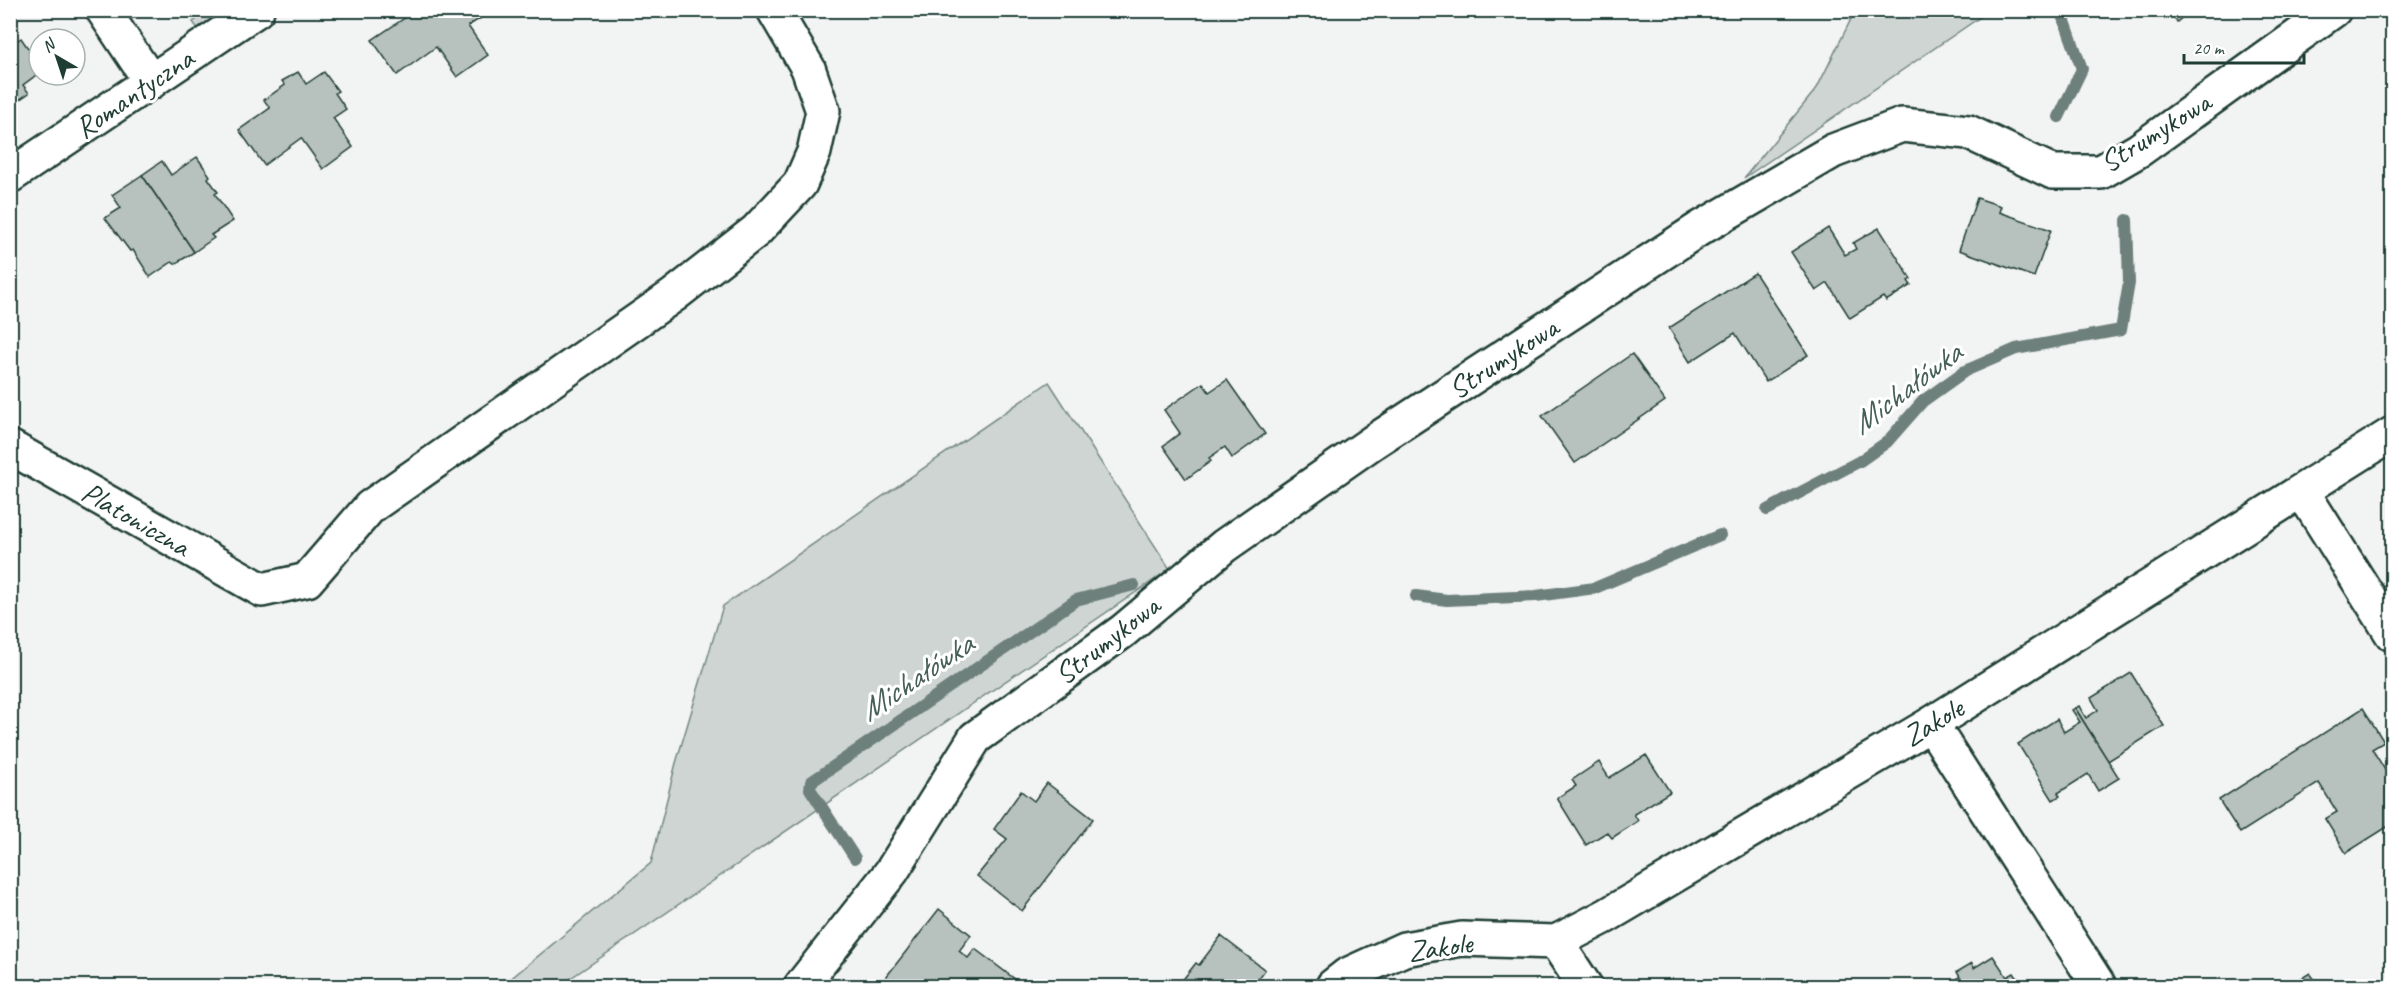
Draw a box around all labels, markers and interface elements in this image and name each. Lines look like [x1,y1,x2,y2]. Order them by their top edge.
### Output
north arrow [27,27,87,87]
scale bar [2184,27,2304,65]
text: N [38,33,61,57]
text: 20 m [2193,37,2226,59]
street label: Romantyczna [67,38,202,147]
street label: Strumykowa [2093,82,2220,181]
street label: Strumykowa [1441,307,1567,408]
water label: Michałówka [1842,331,1972,443]
street label: Platoniczna [75,473,199,566]
street label: Strumykowa [1047,585,1169,693]
water label: Michałówka [851,622,983,730]
street label: Zakole [1896,688,1972,755]
street label: Zakole [1405,923,1477,970]

